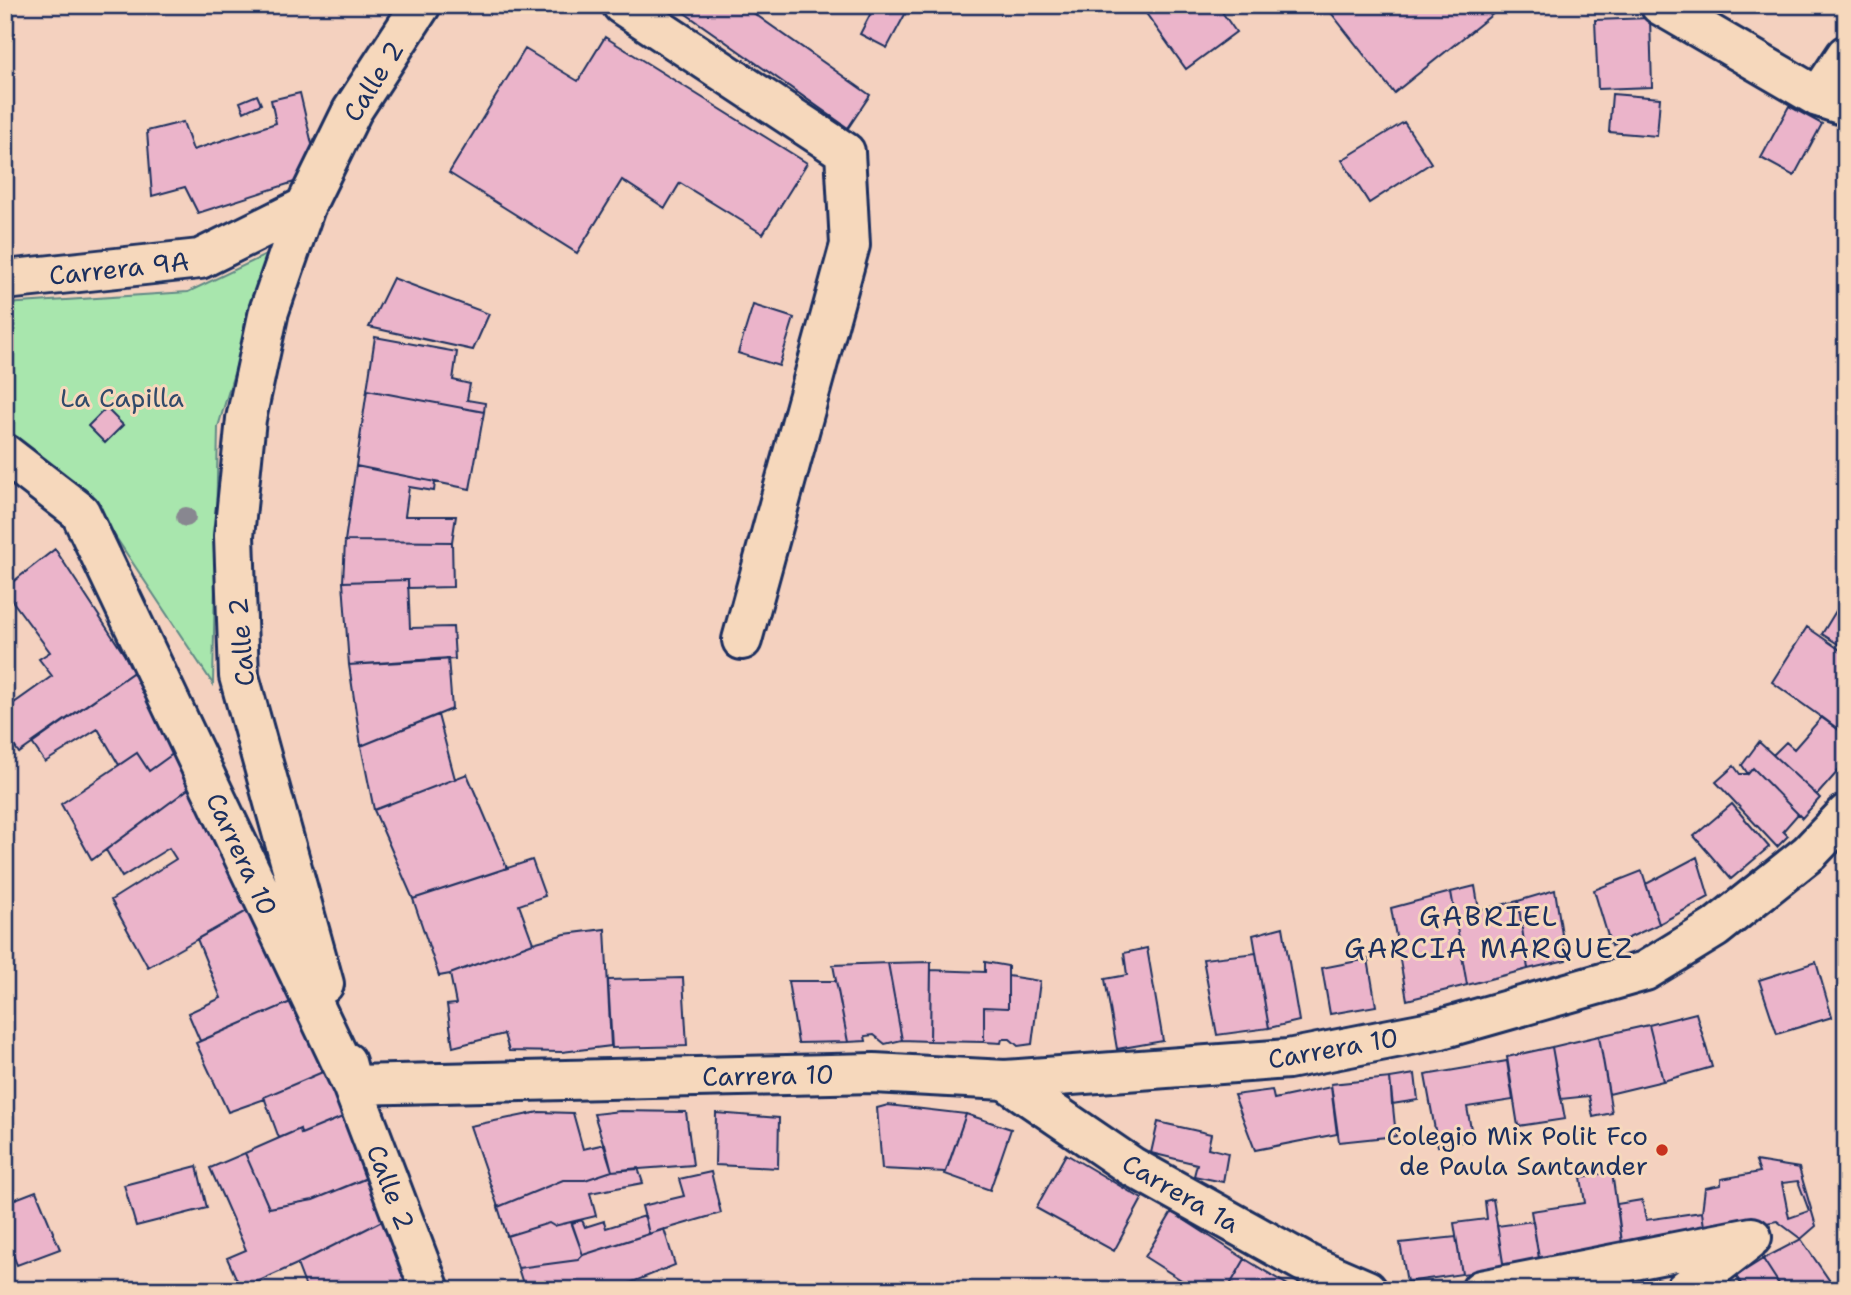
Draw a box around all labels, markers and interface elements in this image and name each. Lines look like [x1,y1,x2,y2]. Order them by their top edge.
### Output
street label: Calle 2 [335,34,411,128]
street label: Carrera 9A [47,243,191,293]
park label: La Capilla [60,380,184,415]
street label: Calle 2 [220,596,262,688]
street label: Carrera 10 [198,787,286,921]
district label: GABRIEL GARCIA MARQUEZ [1344,897,1634,967]
street label: Carrera 10 [1265,1019,1401,1077]
street label: Carrera 10 [702,1056,834,1094]
place label: Colegio Mix Polit Fco de Paula Santander [1386,1118,1648,1183]
street label: Calle 2 [359,1139,423,1235]
marker: Colegio Mix Polit Fco de Paula Santander [1654,1142,1670,1158]
street label: Carrera 1a [1116,1145,1246,1241]

